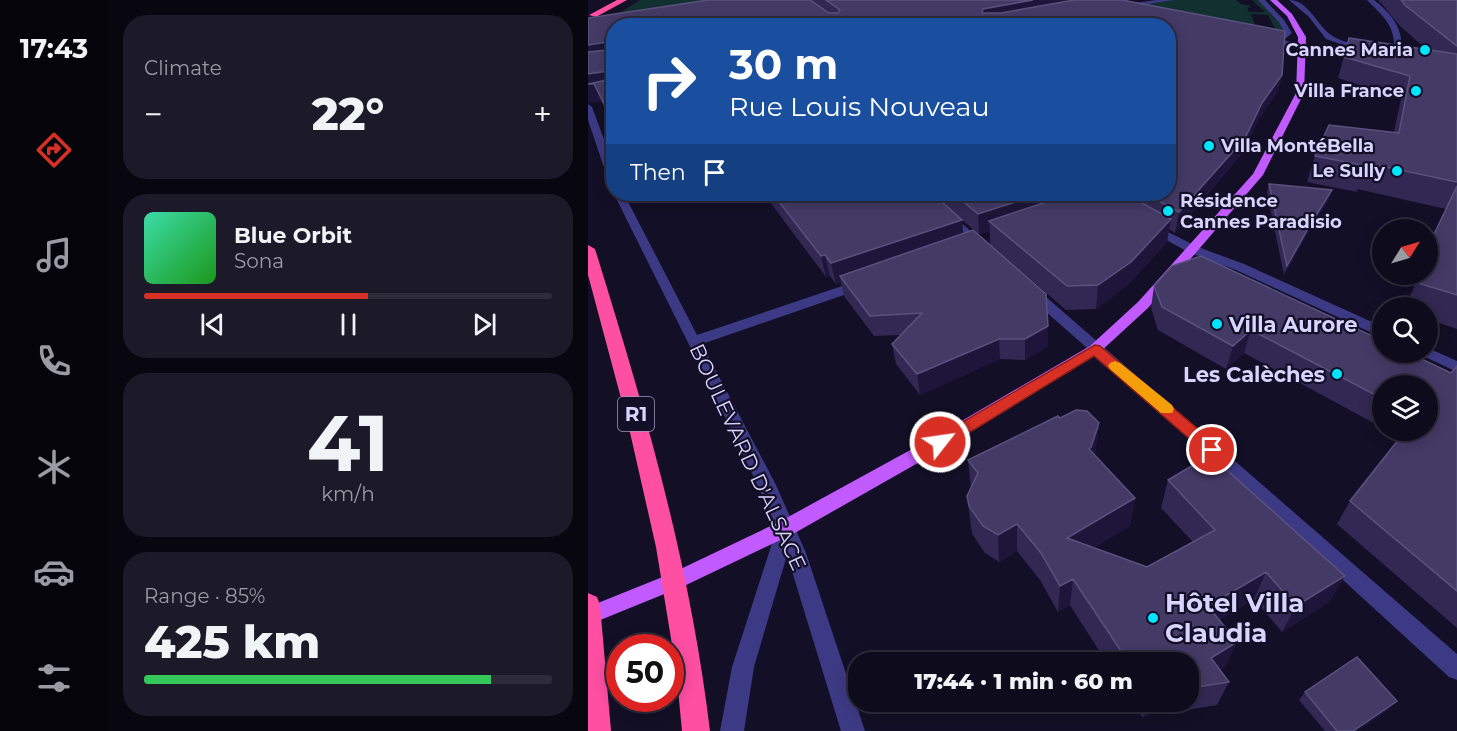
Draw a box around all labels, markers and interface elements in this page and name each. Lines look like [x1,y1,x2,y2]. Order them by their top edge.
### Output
text: 17:43 [20,32,88,65]
text: 30 m [729,38,838,90]
place label: Cannes Maria [1285,39,1413,61]
icon: right [630,42,708,120]
marker: Cannes Maria [1418,43,1432,57]
text: Climate [144,56,222,80]
place label: Villa France [1293,80,1404,102]
marker: Villa France [1409,84,1423,98]
text: 22° [312,86,384,141]
text: Rue Louis Nouveau [729,90,990,123]
text: − [144,94,163,134]
text: + [533,94,552,134]
icon: directions [33,129,75,171]
place label: Villa MontéBella [1220,135,1374,157]
marker: Villa MontéBella [1202,139,1216,153]
icon: arrive [698,156,731,189]
text: Then [630,159,686,186]
place label: Le Sully [1312,160,1385,182]
marker: Le Sully [1390,164,1404,178]
place label: Résidence Cannes Paradisio [1180,190,1342,233]
marker: Résidence Cannes Paradisio [1161,204,1175,218]
north arrow [1372,219,1438,285]
map controls [1372,219,1438,441]
text: Blue Orbit [234,222,352,249]
icon: music [33,234,75,276]
text: Sona [234,249,284,273]
button: search [1372,297,1438,363]
icon: previous [196,308,229,341]
icon: pause [332,308,365,341]
icon: next [468,308,501,341]
place label: Villa Aurore [1228,312,1357,337]
marker: Villa Aurore [1210,317,1224,331]
icon: phone [33,340,75,382]
street label: BOULEVARD D'ALSACE [684,340,812,574]
place label: Les Calèches [1183,362,1325,387]
marker: Les Calèches [1330,367,1344,381]
button: layers [1372,375,1438,441]
text: 41 [307,395,389,491]
road number: R1 [618,397,654,431]
position arrow [908,410,972,474]
pin [1186,424,1237,475]
icon: arrive [1195,433,1228,466]
icon: climate [33,446,75,488]
text: km/h [321,482,375,506]
icon: car [33,551,75,593]
text: Range · 85% [144,584,265,608]
place label: Hôtel Villa Claudia [1165,587,1304,649]
marker: Hôtel Villa Claudia [1146,611,1160,625]
text: 425 km [144,614,320,669]
speed limit sign: 50 [606,634,684,712]
icon: filters [33,657,75,699]
text: 17:44 · 1 min · 60 m [914,668,1133,695]

